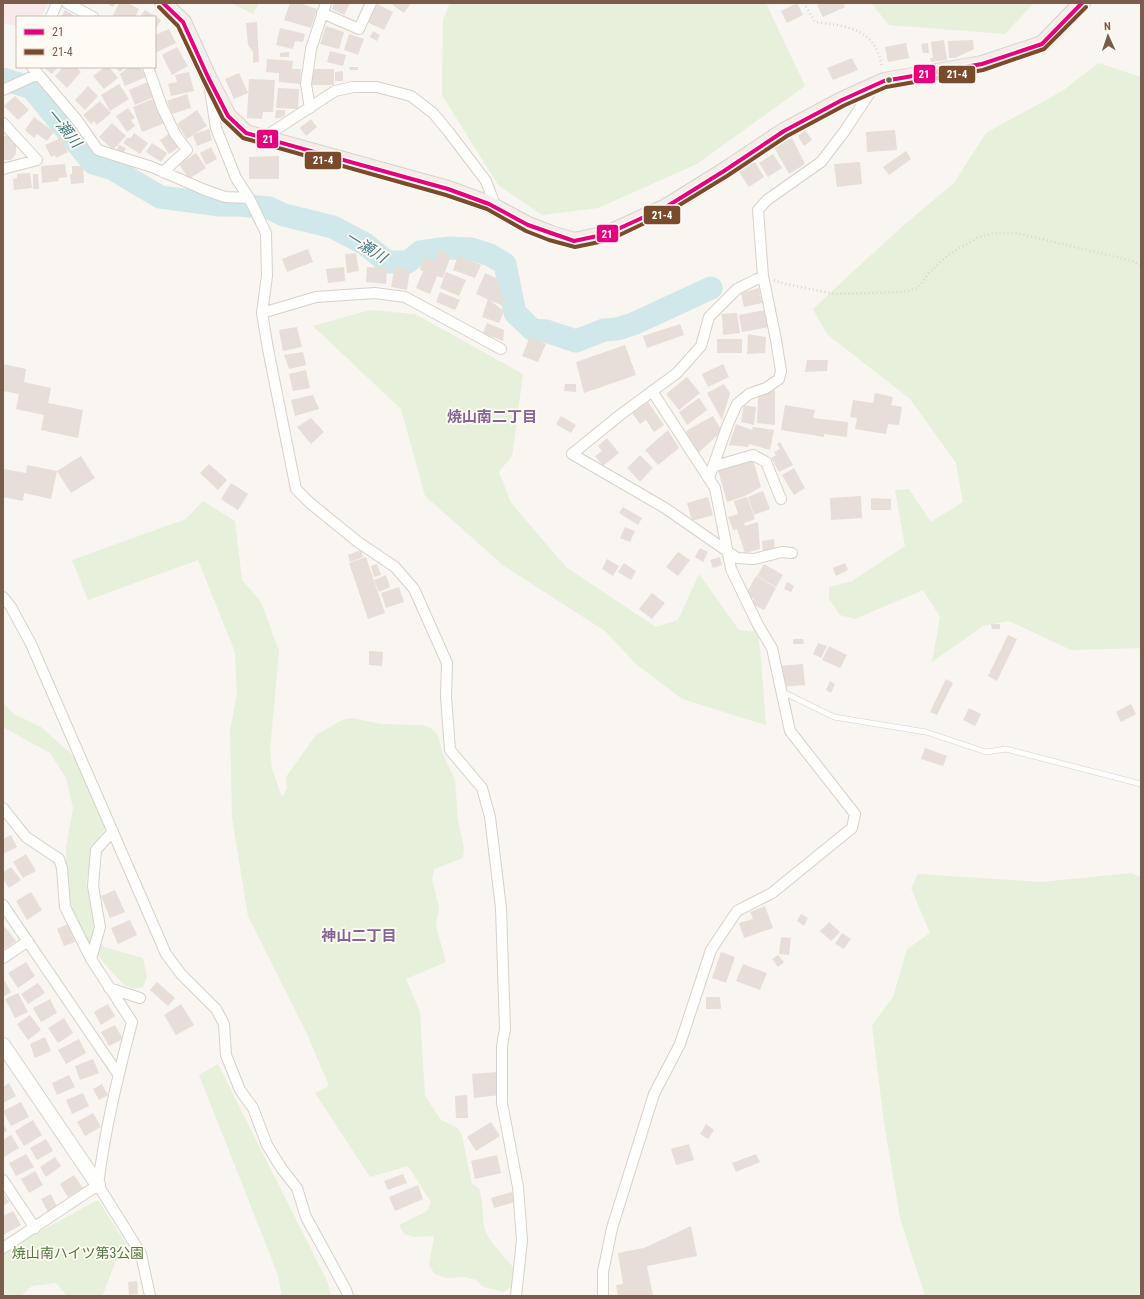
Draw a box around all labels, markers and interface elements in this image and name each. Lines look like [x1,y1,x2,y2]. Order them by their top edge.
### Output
legend [16,16,156,68]
north arrow [1088,16,1128,56]
text: N [1104,20,1111,33]
text: 21 [52,25,64,39]
text: 21-4 [52,45,73,59]
line badge: 21 [913,64,936,84]
line badge: 21-4 [938,65,976,84]
text: 21 [918,68,930,81]
text: 21-4 [947,68,968,81]
unlabelled marker [884,75,894,85]
water label: 一瀬川 [43,105,86,153]
line badge: 21 [256,129,279,149]
text: 21 [262,133,274,146]
line badge: 21-4 [304,151,342,170]
text: 21-4 [313,154,334,167]
line badge: 21-4 [643,205,681,225]
text: 21-4 [652,209,673,222]
line badge: 21 [596,224,619,243]
water label: 一瀬川 [342,227,392,268]
text: 21 [601,228,613,241]
district label: 焼山南二丁目 [447,408,537,426]
district label: 神山二丁目 [320,927,397,945]
park label: 焼山南ハイツ第3公園 [12,1245,144,1261]

